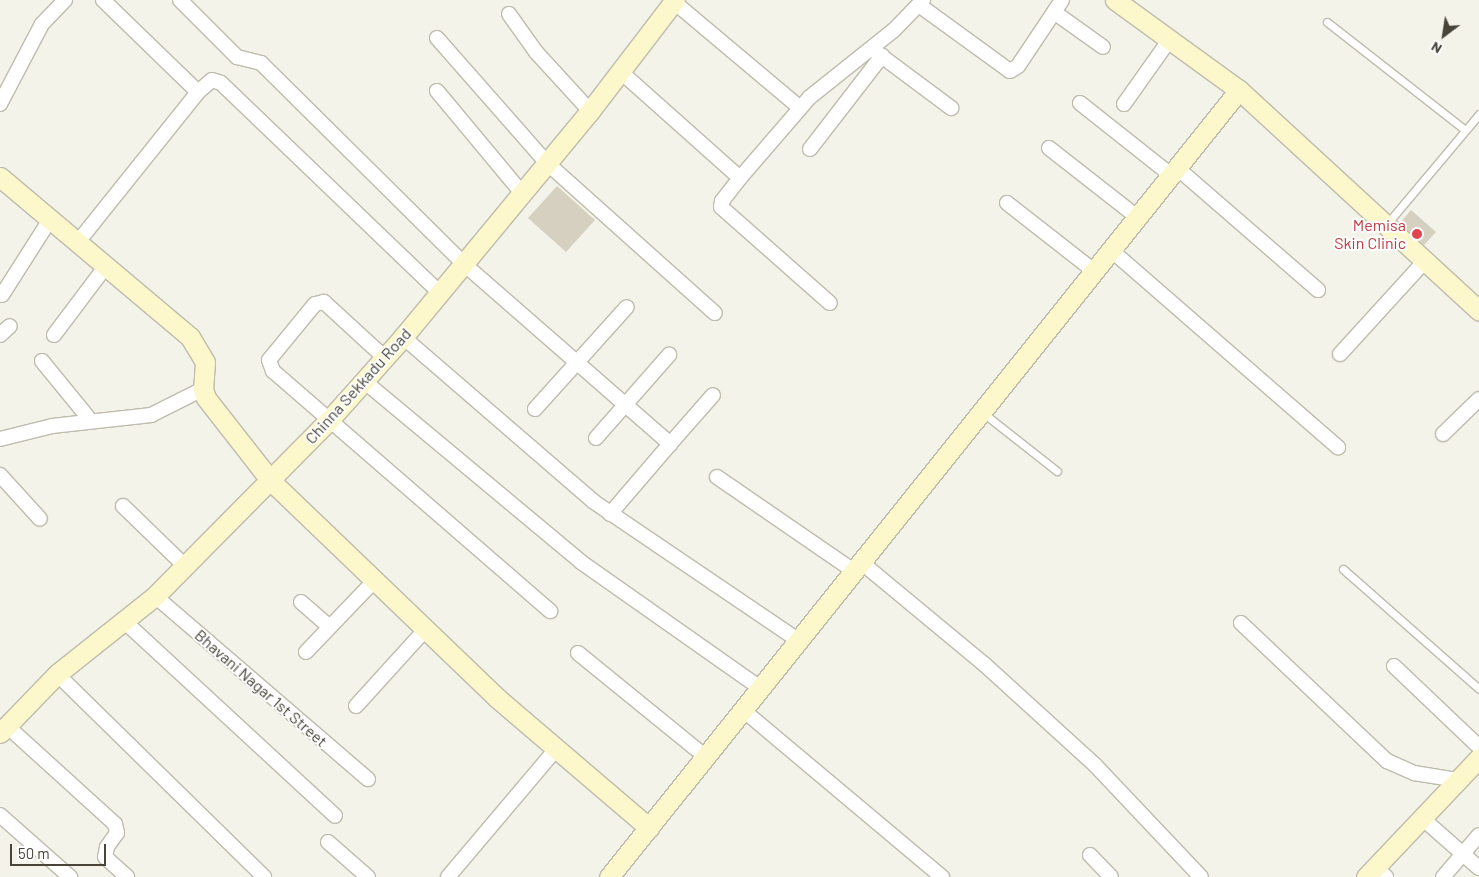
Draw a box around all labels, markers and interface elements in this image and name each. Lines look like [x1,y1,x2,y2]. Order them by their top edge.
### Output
north arrow [1419,10,1469,60]
text: N [1428,39,1444,58]
place label: Memisa Skin Clinic [1334,215,1406,253]
marker: Memisa Skin Clinic [1410,227,1424,241]
street label: Chinna Sekkadu Road [301,324,415,448]
street label: Bhavani Nagar 1st Street [191,625,331,751]
scale bar [12,834,109,866]
text: 50 m [18,844,50,862]

